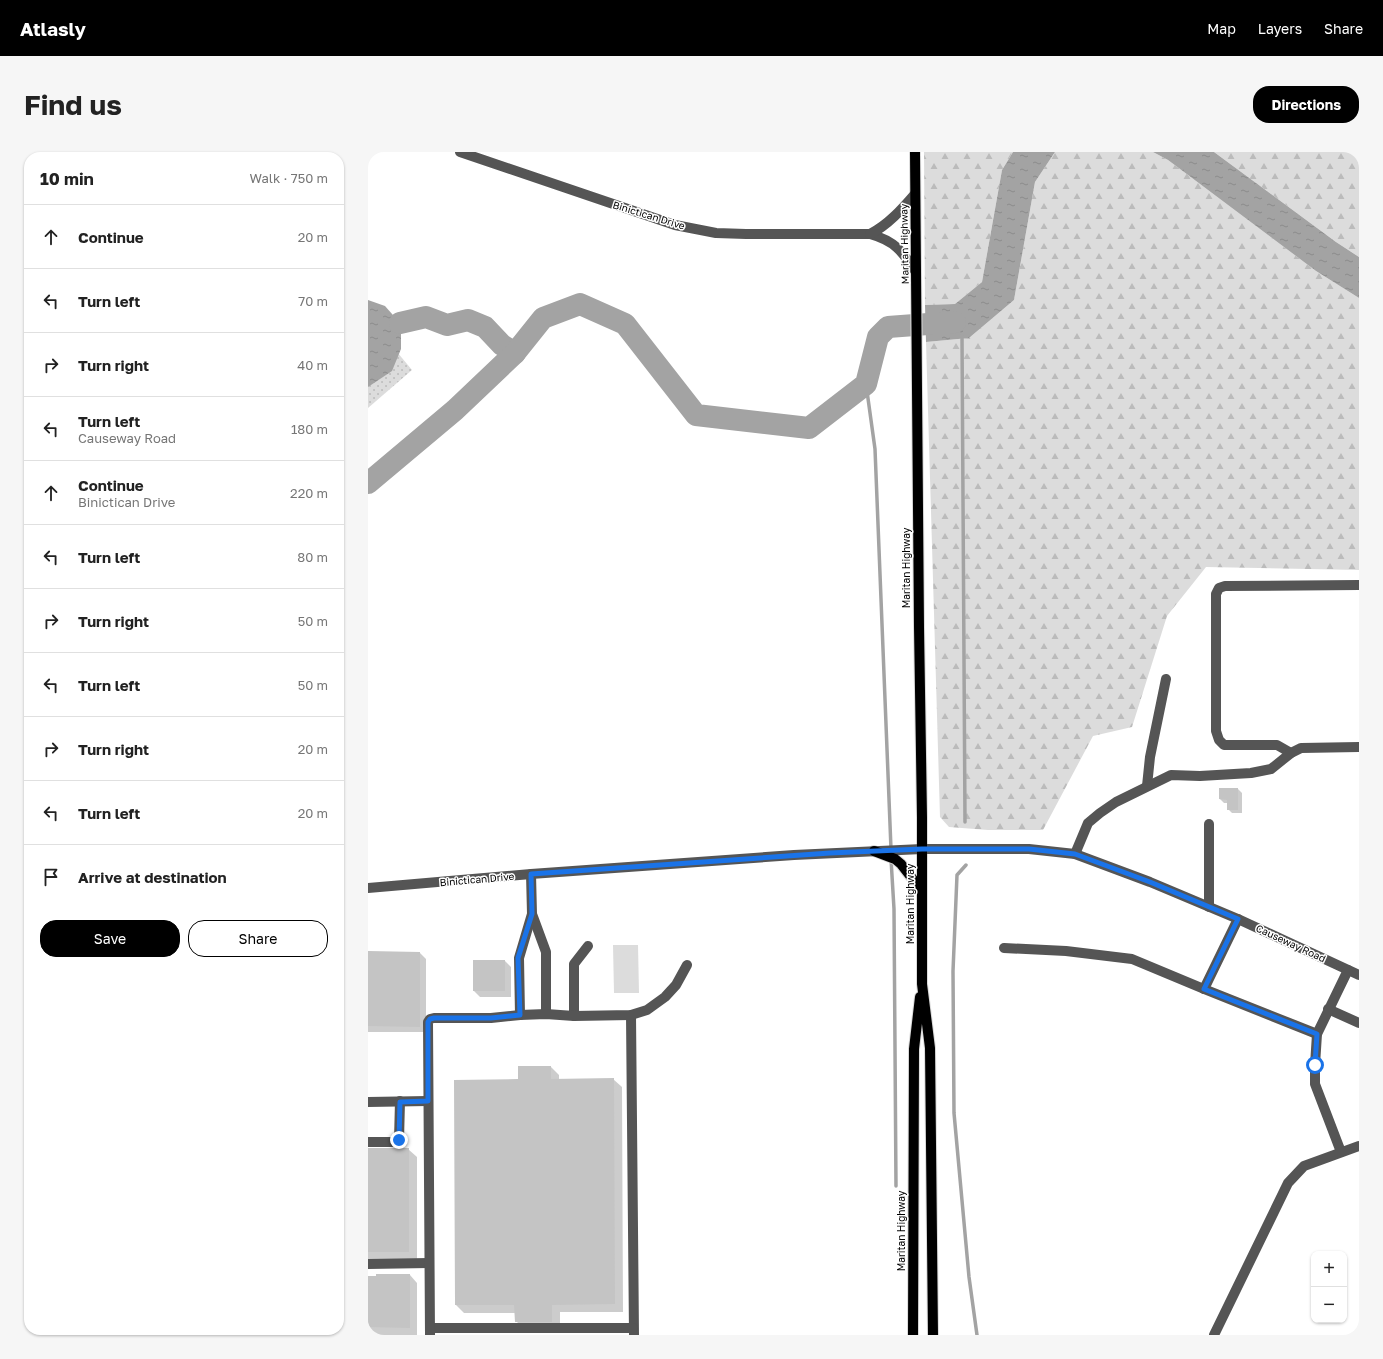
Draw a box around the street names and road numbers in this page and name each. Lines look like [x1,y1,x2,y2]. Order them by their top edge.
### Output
street label: Binictican Drive [611,198,687,232]
street label: Maritan Highway [897,203,911,284]
street label: Maritan Highway [900,527,912,608]
street label: Maritan Highway [904,863,916,944]
street label: Binictican Drive [439,870,515,888]
street label: Causeway Road [1254,922,1328,964]
street label: Maritan Highway [895,1190,907,1271]

